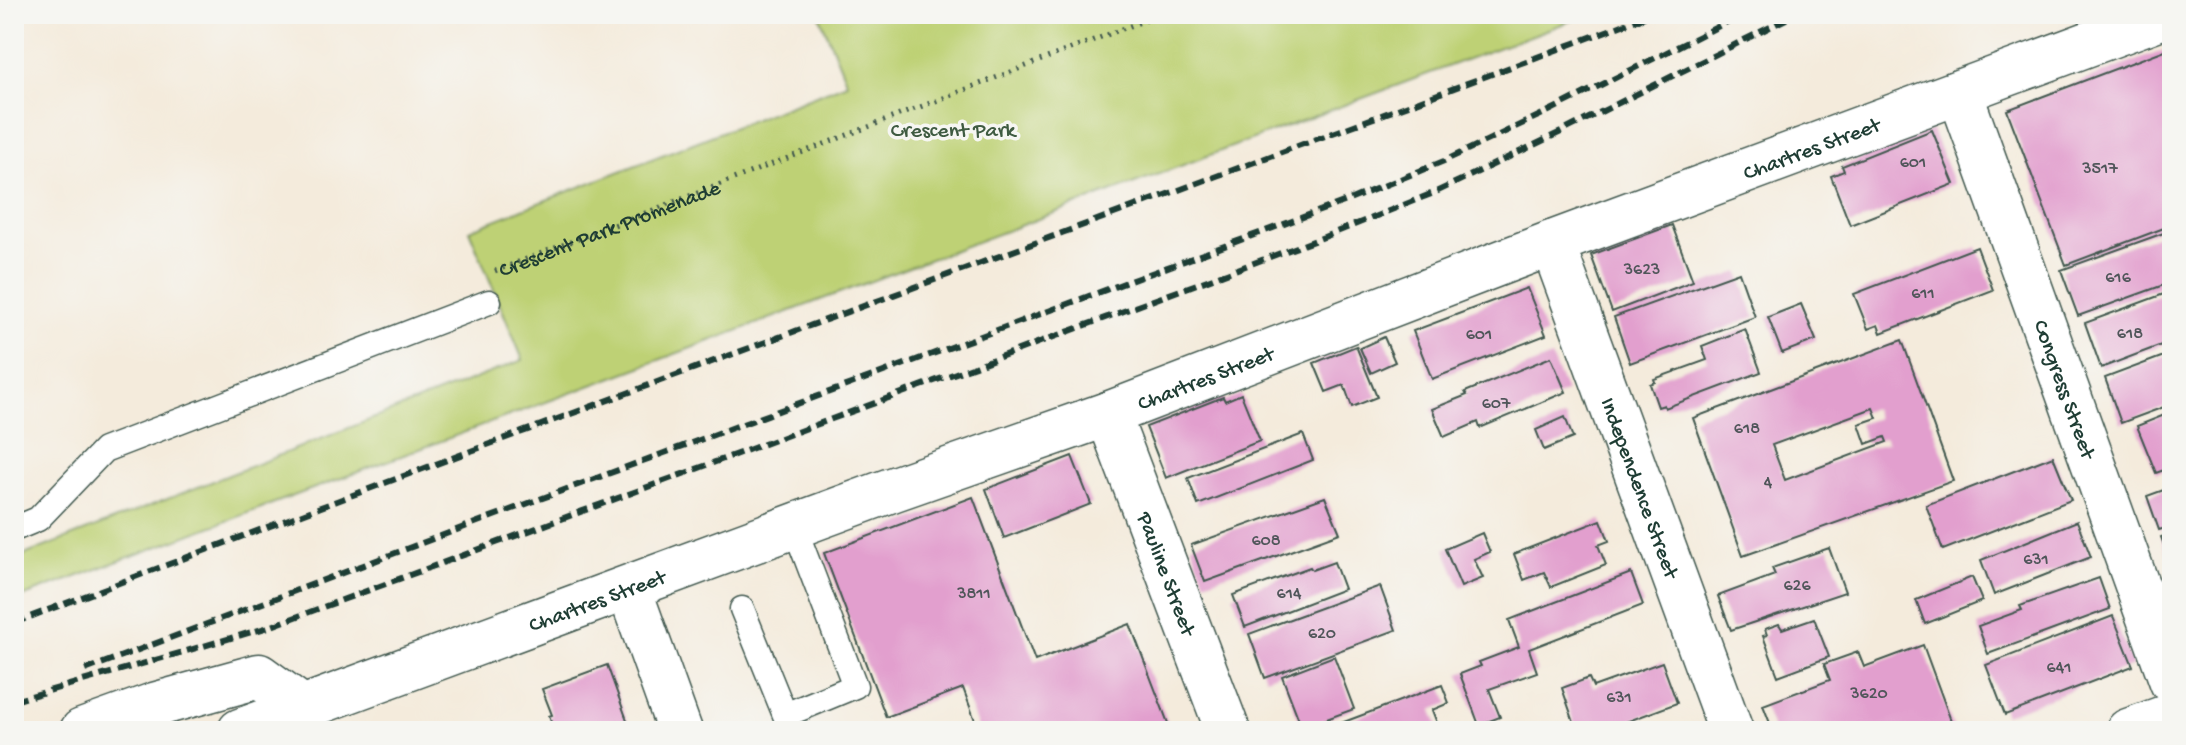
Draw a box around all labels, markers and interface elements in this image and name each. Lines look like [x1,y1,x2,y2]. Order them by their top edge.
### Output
street label: Chartres Street [1740,113,1886,188]
park label: Crescent Park [891,119,1017,145]
house number: 601 [1900,153,1926,174]
house number: 3517 [2081,159,2118,180]
street label: Crescent Park Promenade [496,176,725,285]
house number: 3623 [1623,260,1660,281]
house number: 616 [2105,268,2132,289]
house number: 611 [1911,284,1935,305]
street label: Congress Street [2026,317,2100,465]
house number: 618 [2117,324,2143,345]
house number: 601 [1466,325,1492,346]
street label: Chartres Street [1135,342,1280,418]
house number: 607 [1482,394,1511,415]
street label: Independence Street [1593,395,1683,584]
house number: 618 [1734,419,1760,440]
house number: 4 [1764,473,1773,494]
street label: Pauline Street [1129,508,1200,642]
house number: 608 [1251,531,1281,552]
house number: 631 [2023,550,2049,571]
street label: Chartres Street [526,565,672,640]
house number: 626 [1783,576,1811,597]
house number: 3811 [956,584,991,605]
house number: 614 [1277,584,1302,605]
house number: 620 [1308,624,1336,645]
house number: 641 [2047,658,2071,679]
house number: 3620 [1849,684,1888,705]
house number: 631 [1606,688,1632,709]

